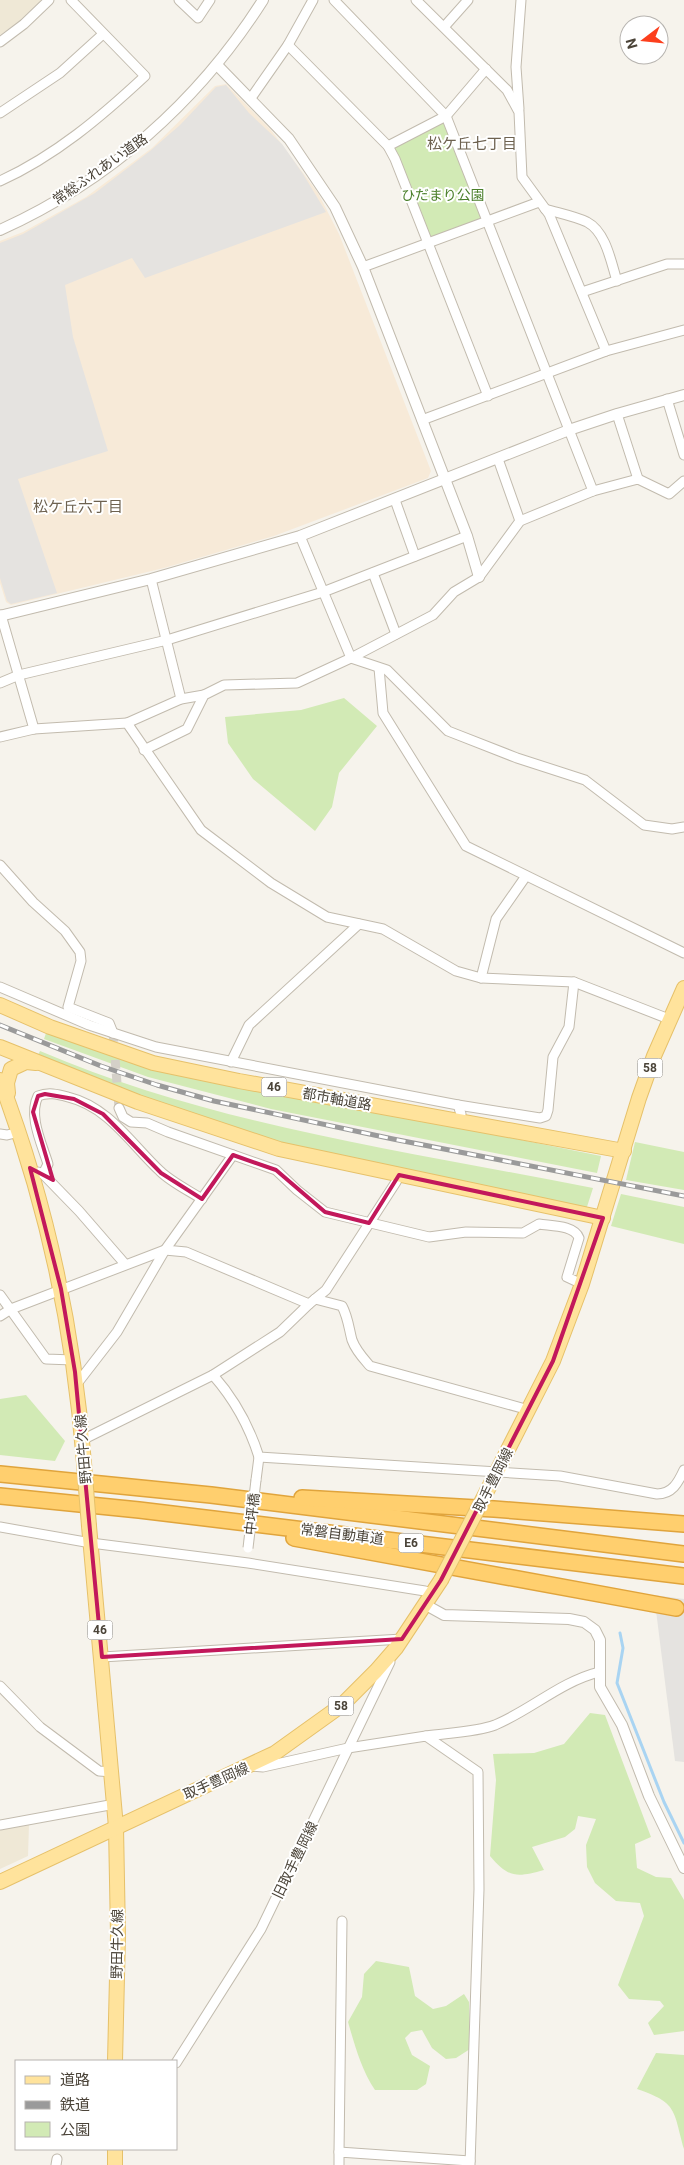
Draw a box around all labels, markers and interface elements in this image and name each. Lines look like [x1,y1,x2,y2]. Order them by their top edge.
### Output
north arrow [619,15,669,65]
text: N [622,37,641,51]
street label: 常総ふれあい道路 [50,130,150,208]
district label: 松ケ丘七丁目 [427,135,517,153]
park label: ひだまり公園 [401,187,485,203]
district label: 松ケ丘六丁目 [33,498,123,516]
road number: 58 [638,1058,662,1078]
road number: 46 [262,1078,286,1096]
street label: 都市軸道路 [301,1085,373,1113]
street label: 野田牛久線 [72,1413,94,1485]
street label: 取手豊岡線 [470,1445,516,1515]
street label: 中坪橋 [242,1492,262,1536]
street label: 常磐自動車道 [299,1521,385,1547]
road number: E6 [398,1534,424,1552]
road number: 46 [88,1620,112,1640]
road number: 58 [328,1696,354,1715]
street label: 取手豊岡線 [181,1759,251,1803]
street label: 旧取手豊岡線 [269,1819,321,1901]
street label: 野田牛久線 [108,1909,126,1979]
legend [15,2060,178,2150]
text: 道路 [60,2071,90,2089]
text: 鉄道 [60,2096,90,2114]
text: 公園 [60,2121,90,2139]

